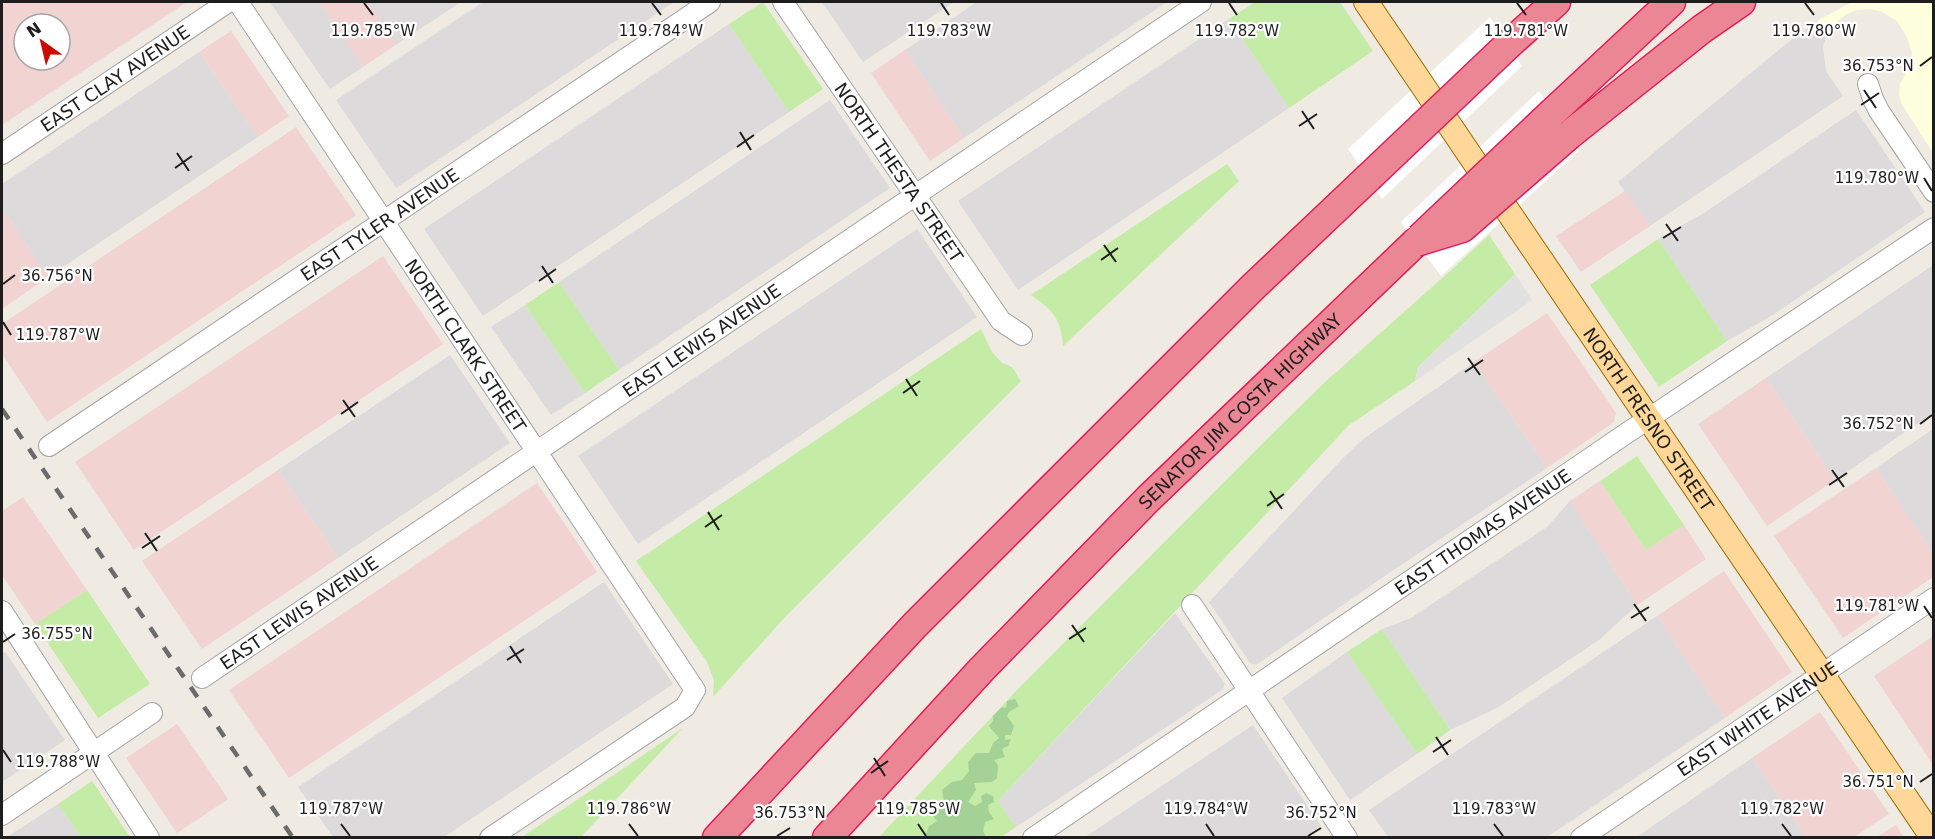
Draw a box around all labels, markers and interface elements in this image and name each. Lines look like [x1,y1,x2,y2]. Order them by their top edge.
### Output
north arrow [12,12,72,72]
text: N [23,18,45,42]
street label: EAST CLAY AVENUE [36,20,194,136]
text: 119.785°W [331,22,415,40]
text: 119.784°W [619,22,703,40]
text: 119.783°W [907,22,991,40]
text: 119.782°W [1195,22,1279,40]
text: 119.781°W [1484,22,1568,40]
text: 119.780°W [1772,22,1856,40]
text: 36.753°N [1842,57,1914,75]
street label: NORTH THESTA STREET [831,78,969,267]
street label: EAST TYLER AVENUE [296,163,463,285]
text: 119.780°W [1835,169,1919,187]
street label: NORTH CLARK STREET [401,255,531,436]
text: 36.756°N [21,267,93,285]
street label: EAST LEWIS AVENUE [618,279,785,401]
street label: SENATOR JIM COSTA HIGHWAY [1134,308,1346,513]
street label: NORTH FRESNO STREET [1579,323,1719,516]
text: 119.787°W [16,326,100,344]
text: 36.752°N [1842,415,1914,433]
street label: EAST THOMAS AVENUE [1390,464,1575,599]
street label: EAST LEWIS AVENUE [216,551,382,673]
text: 119.781°W [1835,597,1919,615]
text: 36.755°N [21,625,93,643]
street label: EAST WHITE AVENUE [1673,656,1841,780]
text: 119.788°W [16,753,100,771]
text: 36.751°N [1842,773,1914,791]
text: 119.787°W [299,800,383,818]
text: 119.786°W [587,800,671,818]
text: 119.785°W [876,800,960,818]
text: 119.784°W [1164,800,1248,818]
text: 119.783°W [1452,800,1536,818]
text: 119.782°W [1740,800,1824,818]
text: 36.753°N [754,804,826,822]
text: 36.752°N [1285,804,1357,822]

